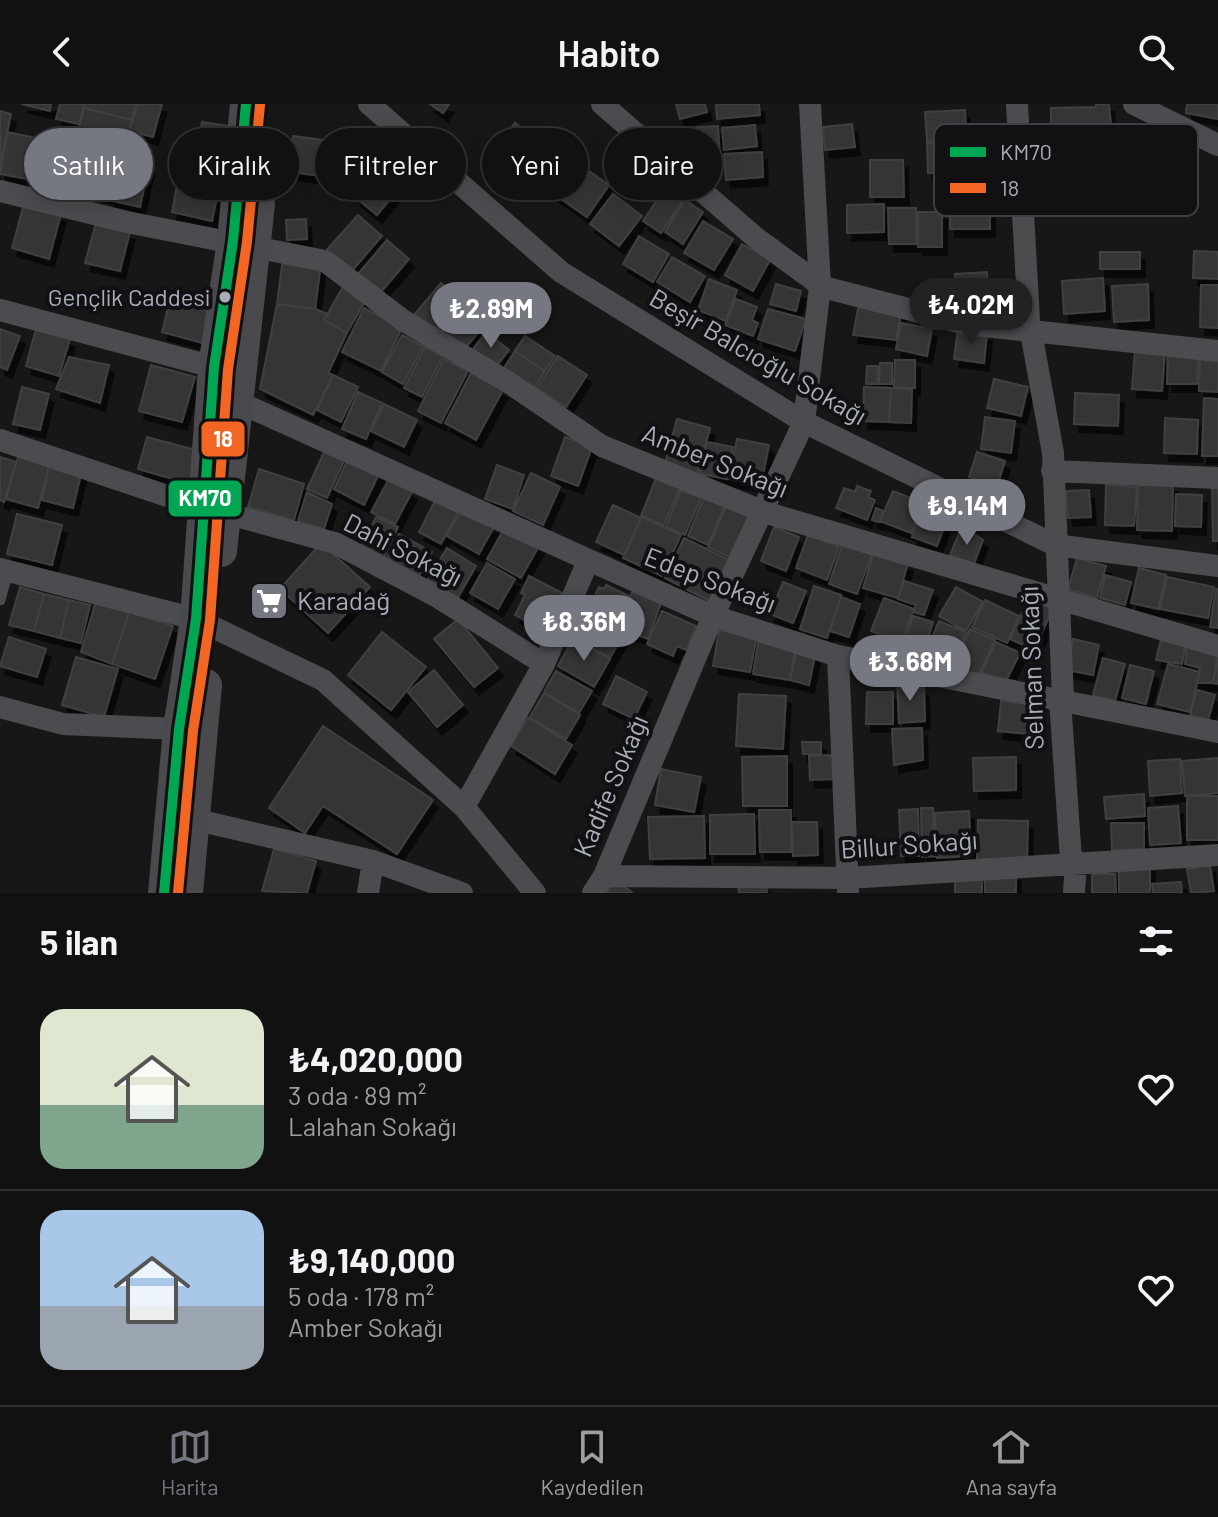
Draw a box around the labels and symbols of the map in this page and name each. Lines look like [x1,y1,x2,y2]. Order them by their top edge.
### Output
legend [934,124,1198,216]
text: KM70 [1000,138,1052,164]
text: 18 [1000,174,1019,200]
pin: ₺4.02M [906,278,1036,346]
street label: Beşir Balcıoğlu Sokağı [645,281,873,430]
place label: Gençlik Caddesi [48,282,210,311]
pin: ₺2.89M [426,282,556,350]
marker: Gençlik Caddesi [217,289,233,305]
street label: Amber Sokağı [638,416,793,503]
line badge: 18 [200,420,246,458]
text: 18 [213,425,233,451]
line badge: KM70 [167,479,243,518]
pin: ₺9.14M [902,479,1032,547]
text: KM70 [179,484,231,510]
street label: Dahi Sokağı [339,506,468,592]
street label: Edep Sokağı [640,539,781,618]
supermarket icon: Karadağ [248,580,290,622]
place label: Karadağ [297,584,390,615]
street label: Selman Sokağı [1012,586,1049,750]
pin: ₺8.36M [519,595,649,663]
pin: ₺3.68M [845,635,975,703]
street label: Kadife Sokağı [566,710,653,861]
street label: Billur Sokağı [839,823,978,864]

